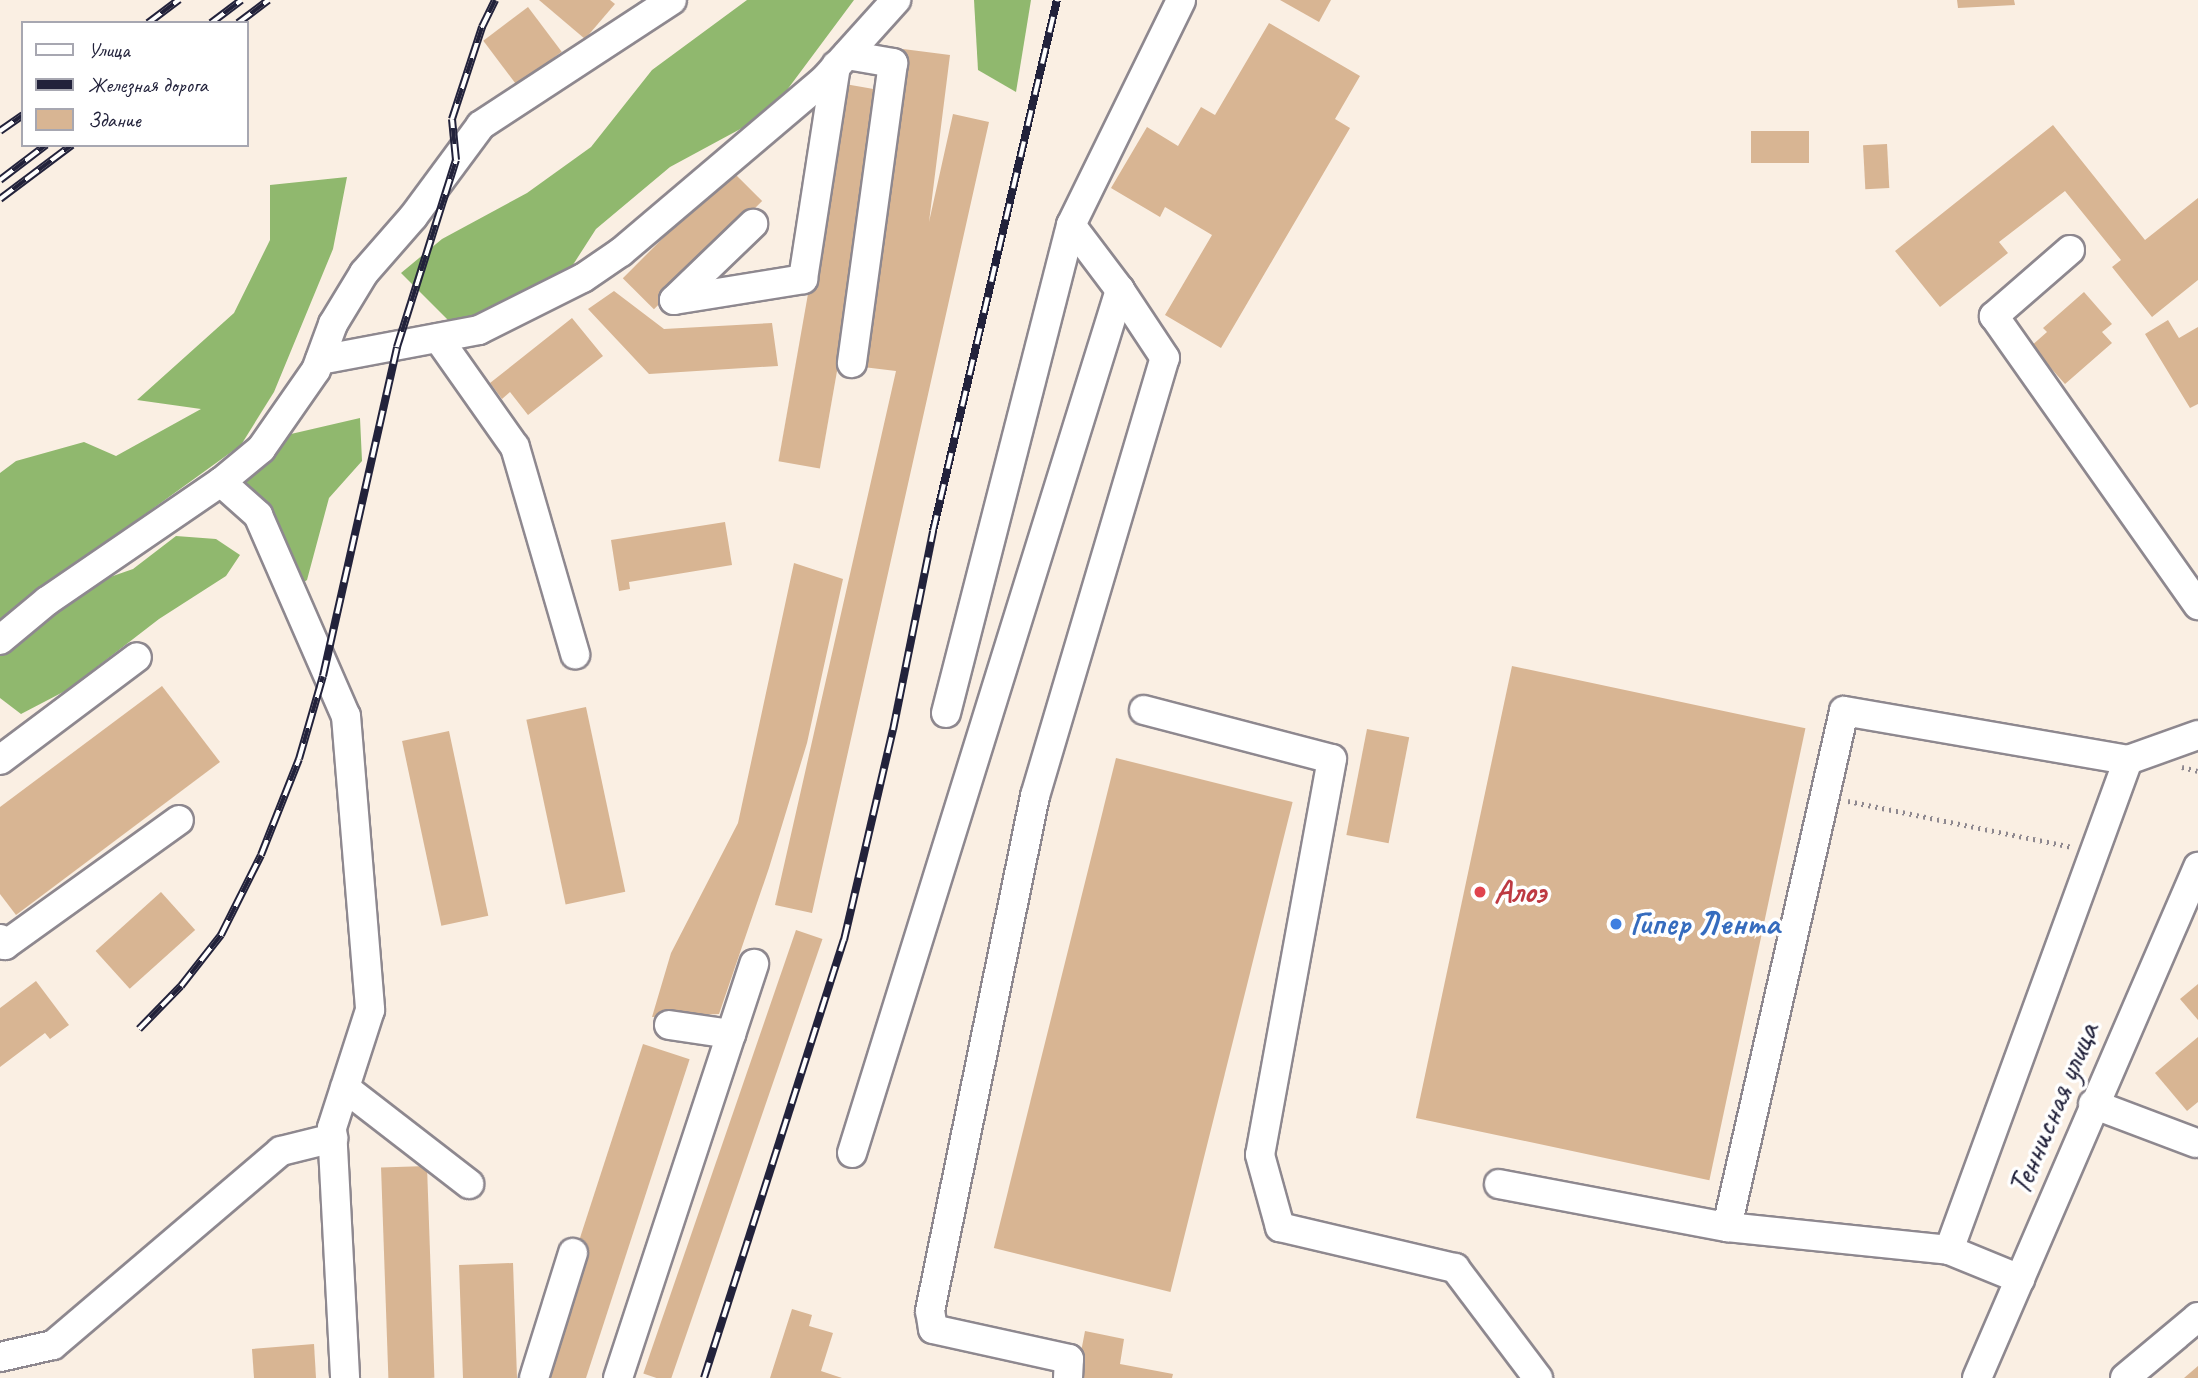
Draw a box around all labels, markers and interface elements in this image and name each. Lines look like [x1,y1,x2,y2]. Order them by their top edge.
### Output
legend [21,21,248,147]
text: Улица [88,37,130,63]
text: Железная дорога [88,72,208,98]
text: Здание [88,107,141,133]
place label: Алоэ [1494,872,1546,912]
marker: Алоэ [1472,884,1488,900]
place label: Гипер Лента [1630,904,1781,944]
marker: Гипер Лента [1608,916,1624,932]
street label: Теннисная улица [1999,1015,2109,1203]

